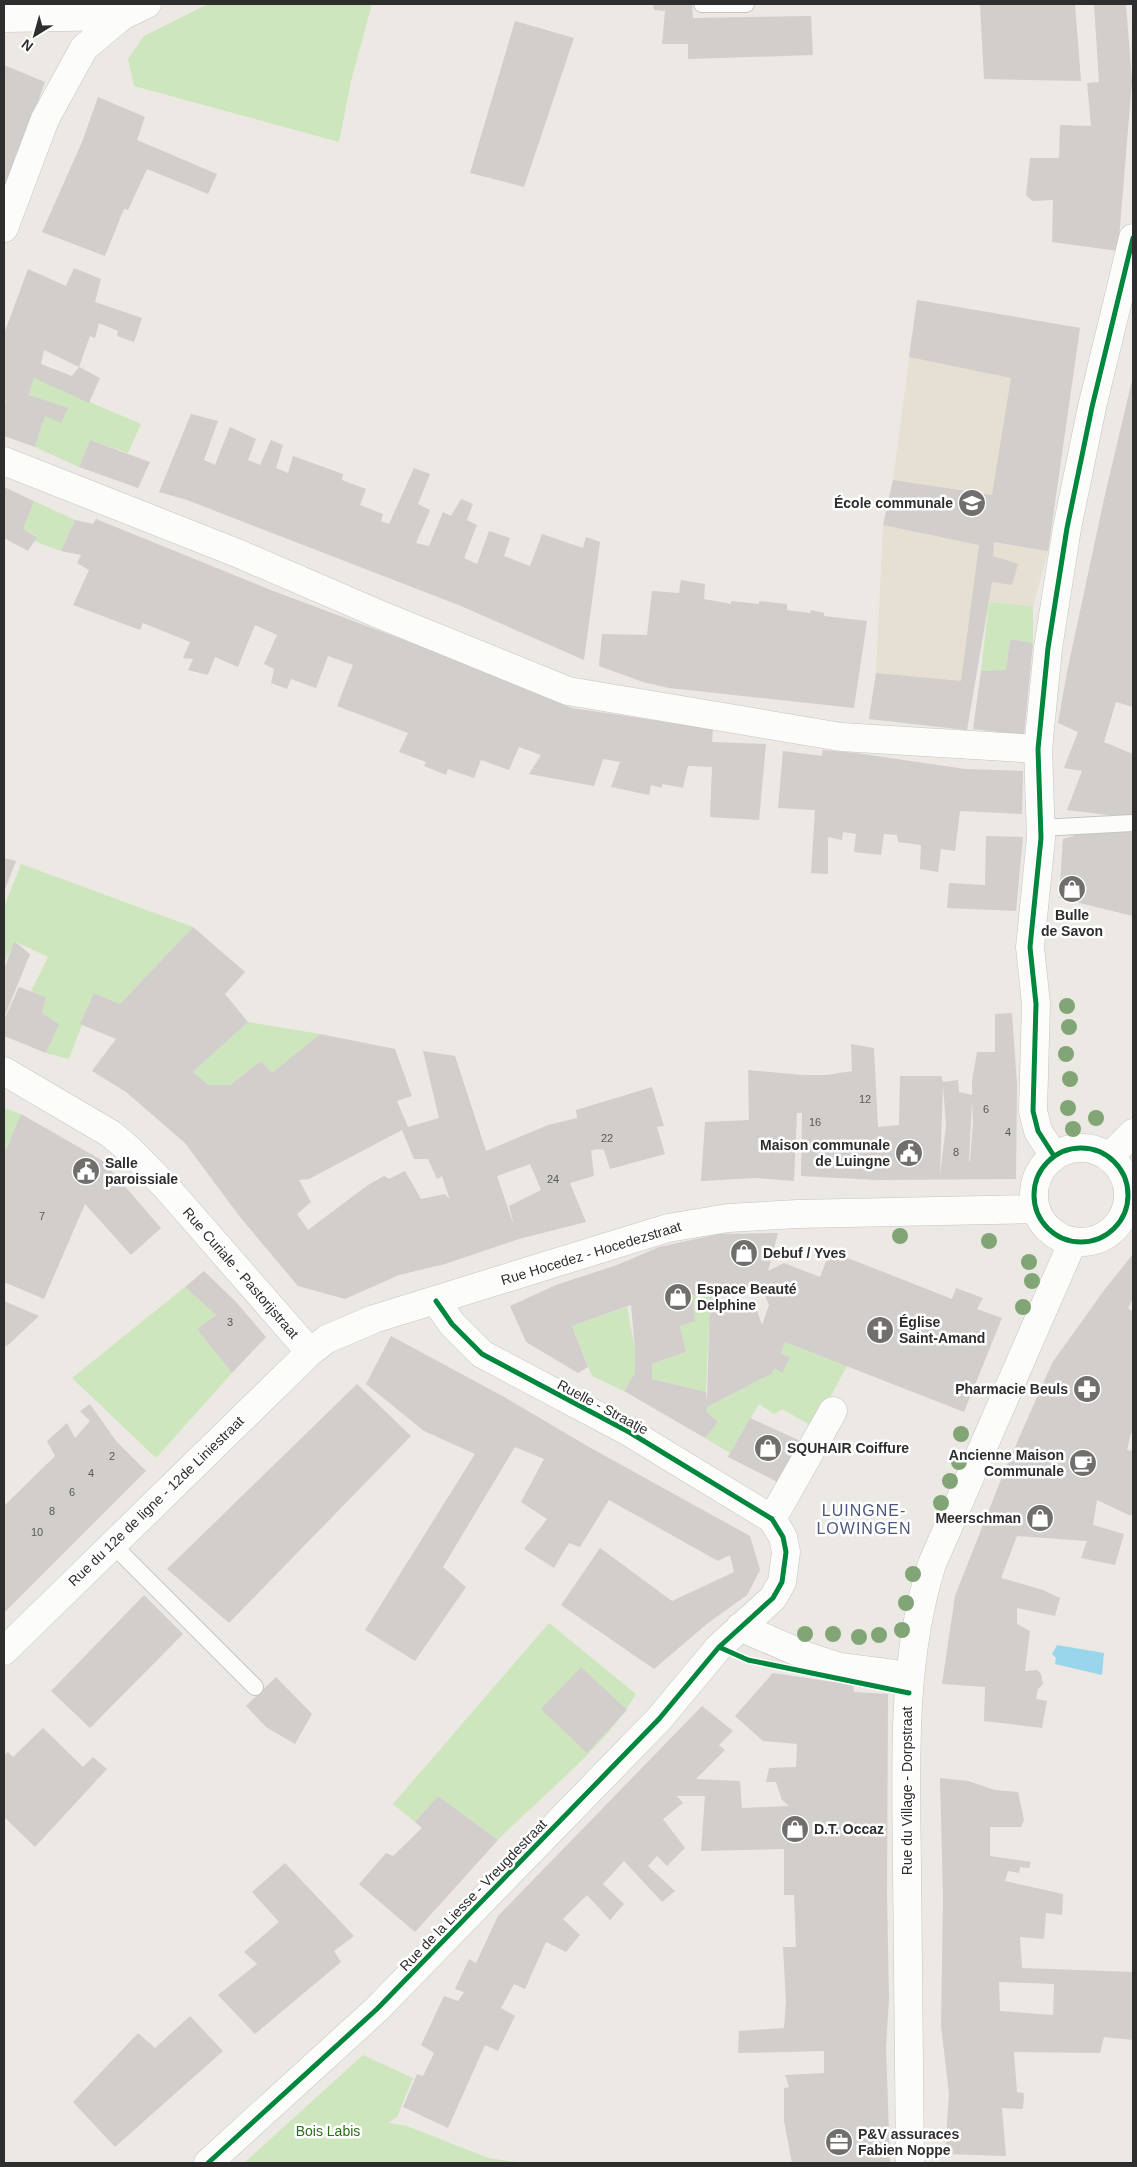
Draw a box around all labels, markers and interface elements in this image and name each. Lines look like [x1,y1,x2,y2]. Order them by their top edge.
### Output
north arrow [10,10,60,60]
text: N [18,36,36,55]
school or university icon: École communale [957,488,987,518]
place label: École communale [834,495,953,511]
shop icon: Bulle de Savon [1057,874,1087,904]
place label: Bulle de Savon [1041,907,1103,939]
house number: 12 [859,1093,871,1105]
house number: 6 [983,1103,989,1115]
house number: 16 [809,1116,821,1128]
house number: 4 [1005,1126,1011,1138]
house number: 22 [601,1132,613,1144]
place label: Maison communale de Luingne [760,1137,890,1169]
public building icon: Maison communale de Luingne [894,1138,924,1168]
house number: 8 [953,1146,959,1158]
place label: Salle paroissiale [105,1155,178,1187]
public building icon: Salle paroissiale [71,1156,101,1186]
house number: 24 [547,1173,559,1185]
street label: Rue Curiale - Pastorijstraat [180,1204,302,1342]
house number: 7 [39,1210,45,1222]
street label: Rue Hocedez - Hocedezstraat [499,1218,683,1288]
shop icon: Debuf / Yves [729,1238,759,1268]
place label: Debuf / Yves [763,1245,846,1261]
place label: Espace Beauté Delphine [697,1281,797,1313]
shop icon: Espace Beauté Delphine [663,1282,693,1312]
place label: Église Saint-Amand [899,1314,985,1346]
church icon: Église Saint-Amand [865,1315,895,1345]
house number: 3 [227,1316,233,1328]
pharmacy icon: Pharmacie Beuls [1072,1374,1102,1404]
street label: Ruelle - Straatje [555,1376,651,1438]
place label: Pharmacie Beuls [955,1381,1068,1397]
street label: Rue du 12e de ligne - 12de Liniestraat [65,1413,247,1589]
shop icon: SQUHAIR Coiffure [753,1433,783,1463]
place label: SQUHAIR Coiffure [787,1440,909,1456]
place label: Ancienne Maison Communale [949,1447,1064,1479]
cafe icon: Ancienne Maison Communale [1068,1448,1098,1478]
house number: 2 [109,1450,115,1462]
house number: 4 [88,1467,94,1479]
house number: 6 [69,1486,75,1498]
district label: LUINGNE- LOWINGEN [816,1502,912,1537]
shop icon: Meerschman [1025,1503,1055,1533]
house number: 8 [49,1505,55,1517]
place label: Meerschman [935,1510,1021,1526]
house number: 10 [31,1526,43,1538]
street label: Rue du Village - Dorpstraat [899,1707,915,1875]
shop icon: D.T. Occaz [780,1814,810,1844]
street label: Rue de la Liesse - Vreugdestraat [396,1816,550,1974]
place label: D.T. Occaz [814,1821,884,1837]
park label: Bois Labis [296,2123,360,2139]
place label: P&V assuraces Fabien Noppe [858,2126,959,2158]
office icon: P&V assuraces Fabien Noppe [824,2127,854,2157]

